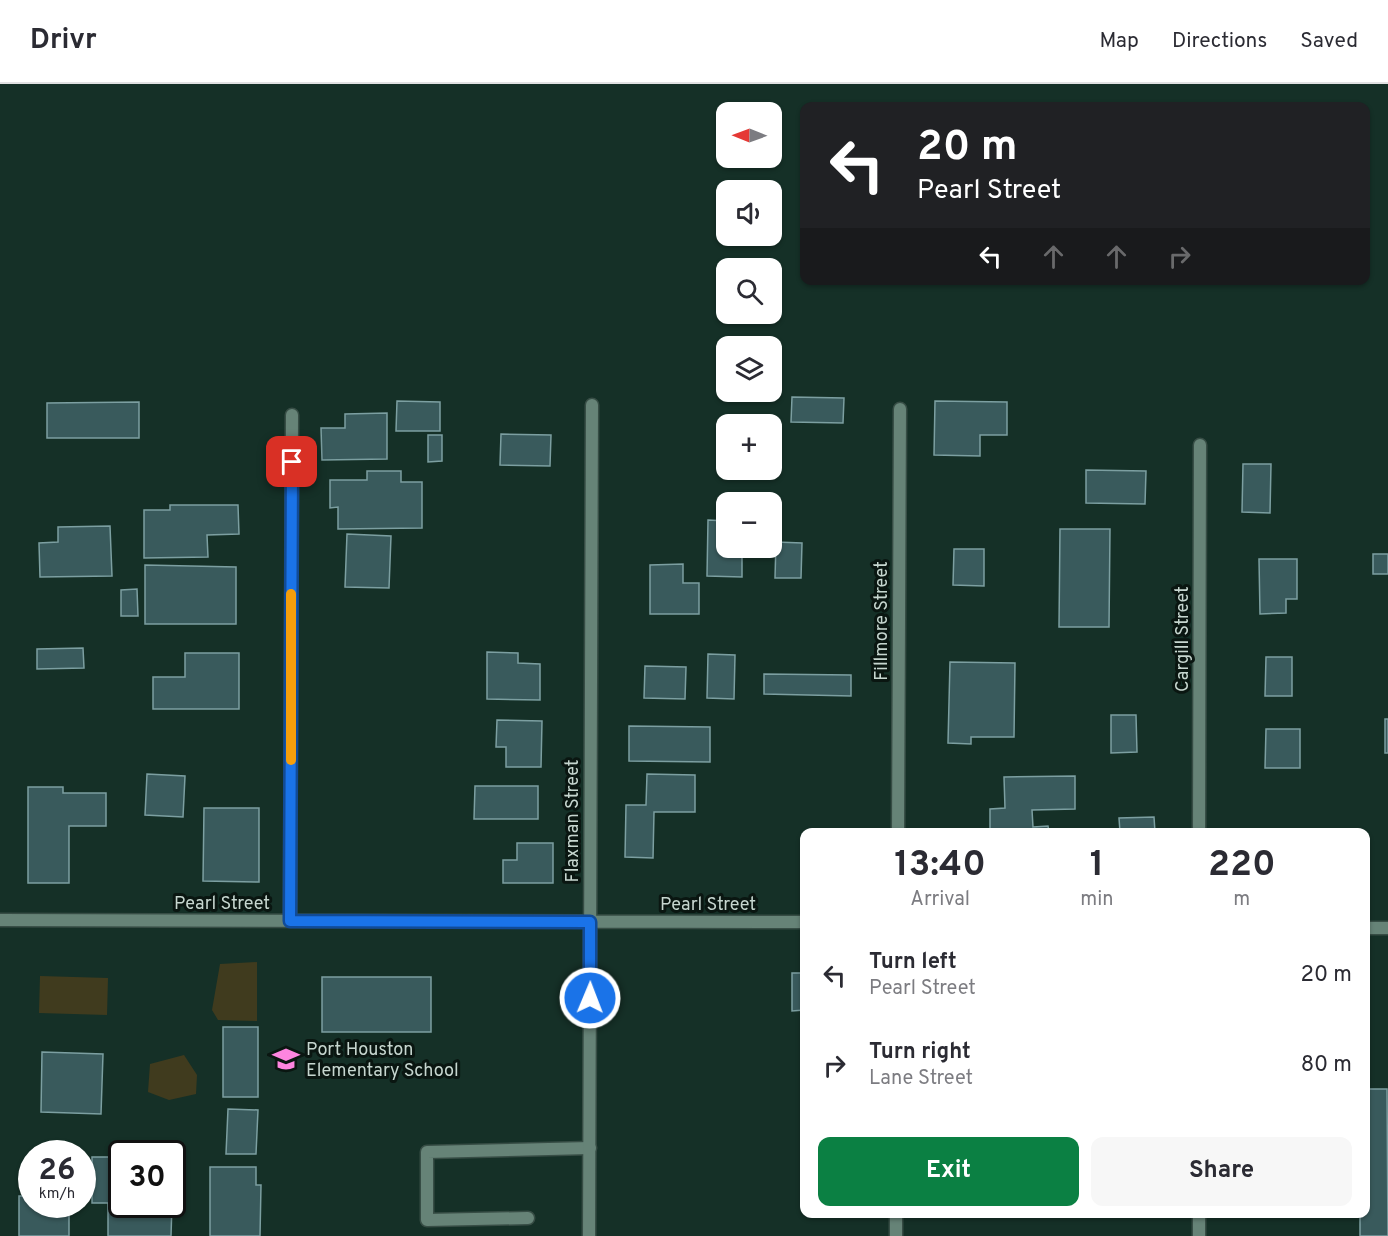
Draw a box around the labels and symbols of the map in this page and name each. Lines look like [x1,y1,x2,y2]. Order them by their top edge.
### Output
north arrow [716,102,782,168]
pin [266,436,317,487]
street label: Fillmore Street [871,561,894,681]
street label: Cargill Street [1172,586,1195,692]
street label: Flaxman Street [562,760,585,882]
street label: Pearl Street [174,893,270,916]
street label: Pearl Street [660,894,756,917]
position arrow [558,966,622,1030]
place label: Port Houston Elementary School [306,1039,459,1083]
school or university icon: Port Houston Elementary School [271,1044,301,1074]
speed limit sign: 30 [108,1140,186,1218]

